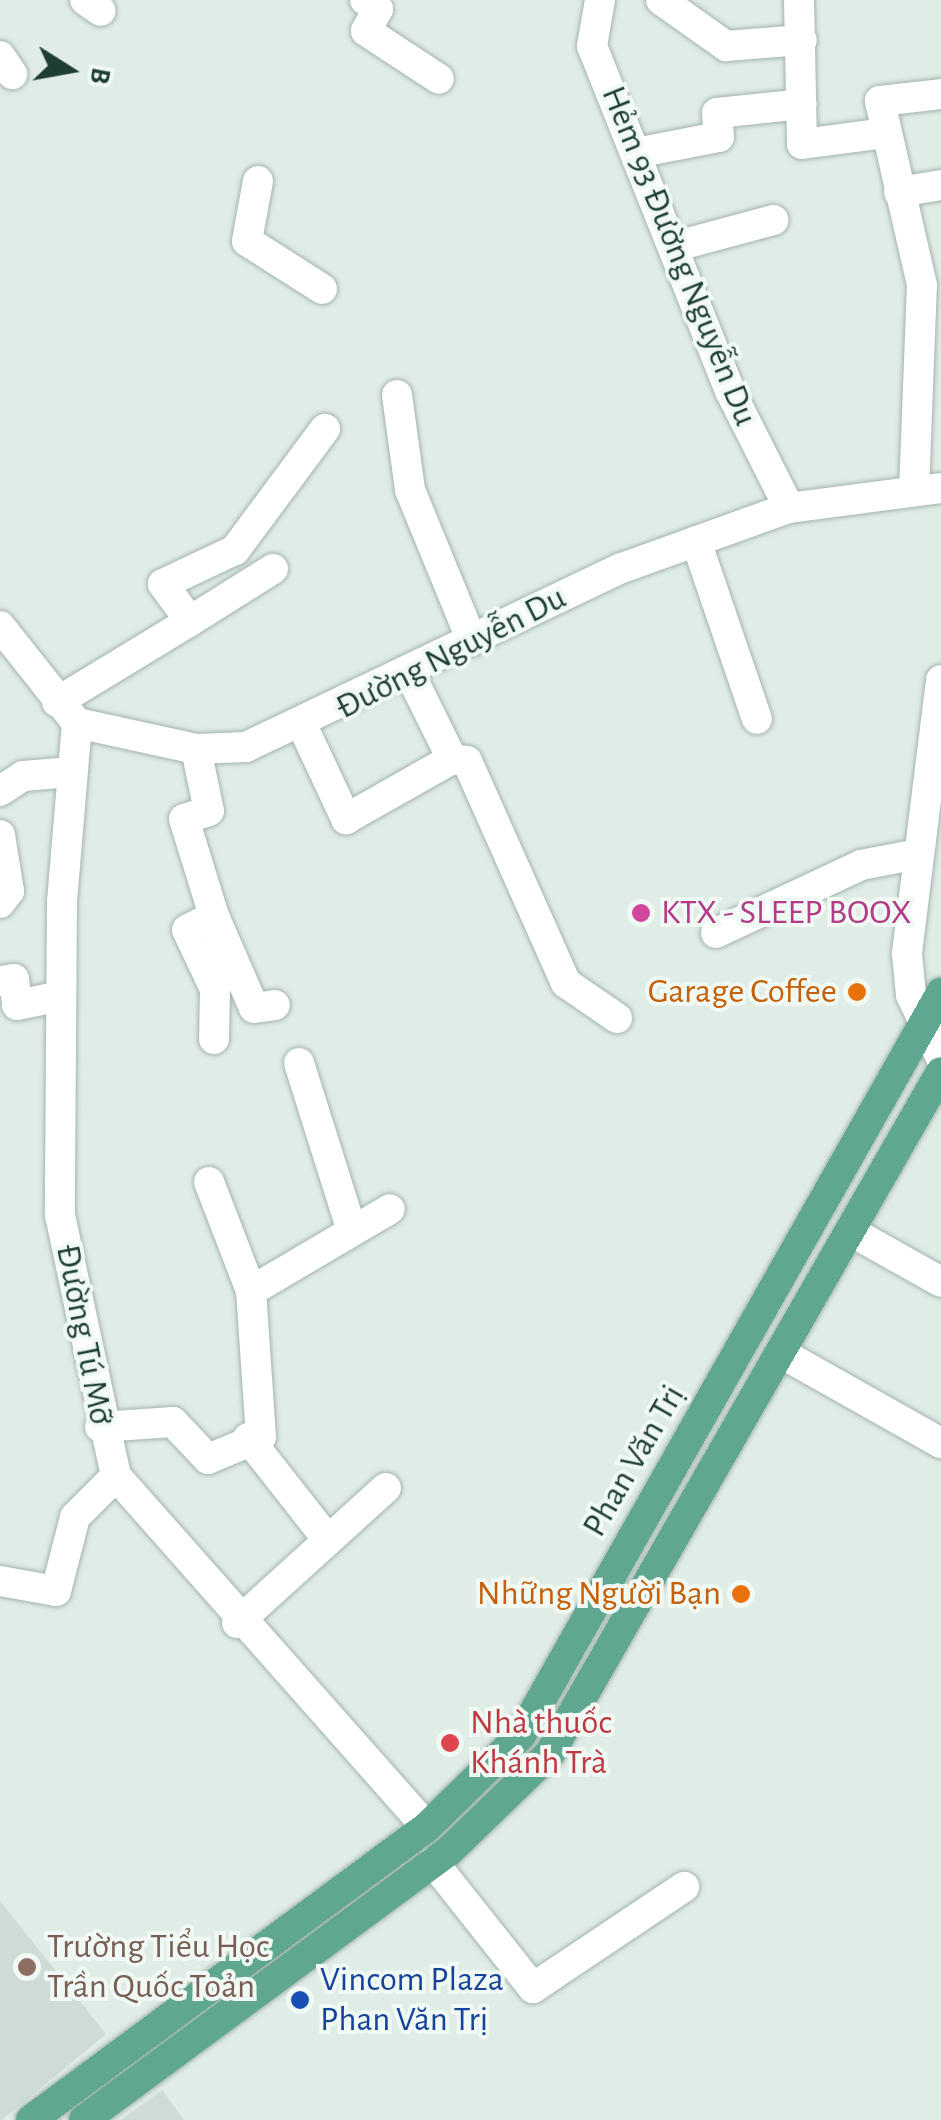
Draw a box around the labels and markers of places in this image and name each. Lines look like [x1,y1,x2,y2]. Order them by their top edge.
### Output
place label: KTX - SLEEP BOOX [661,892,911,934]
marker: KTX - SLEEP BOOX [630,902,652,924]
place label: Garage Coffee [648,971,837,1013]
marker: Garage Coffee [846,981,868,1003]
place label: Những Người Bạn [477,1573,721,1615]
marker: Những Người Bạn [730,1583,752,1605]
place label: Nhà thuốc Khánh Trà [470,1702,612,1784]
marker: Nhà thuốc Khánh Trà [439,1732,461,1754]
place label: Trường Tiểu Học Trần Quốc Toản [47,1926,269,2008]
marker: Trường Tiểu Học Trần Quốc Toản [16,1956,38,1978]
place label: Vincom Plaza Phan Văn Trị [320,1959,504,2041]
marker: Vincom Plaza Phan Văn Trị [289,1989,311,2011]

